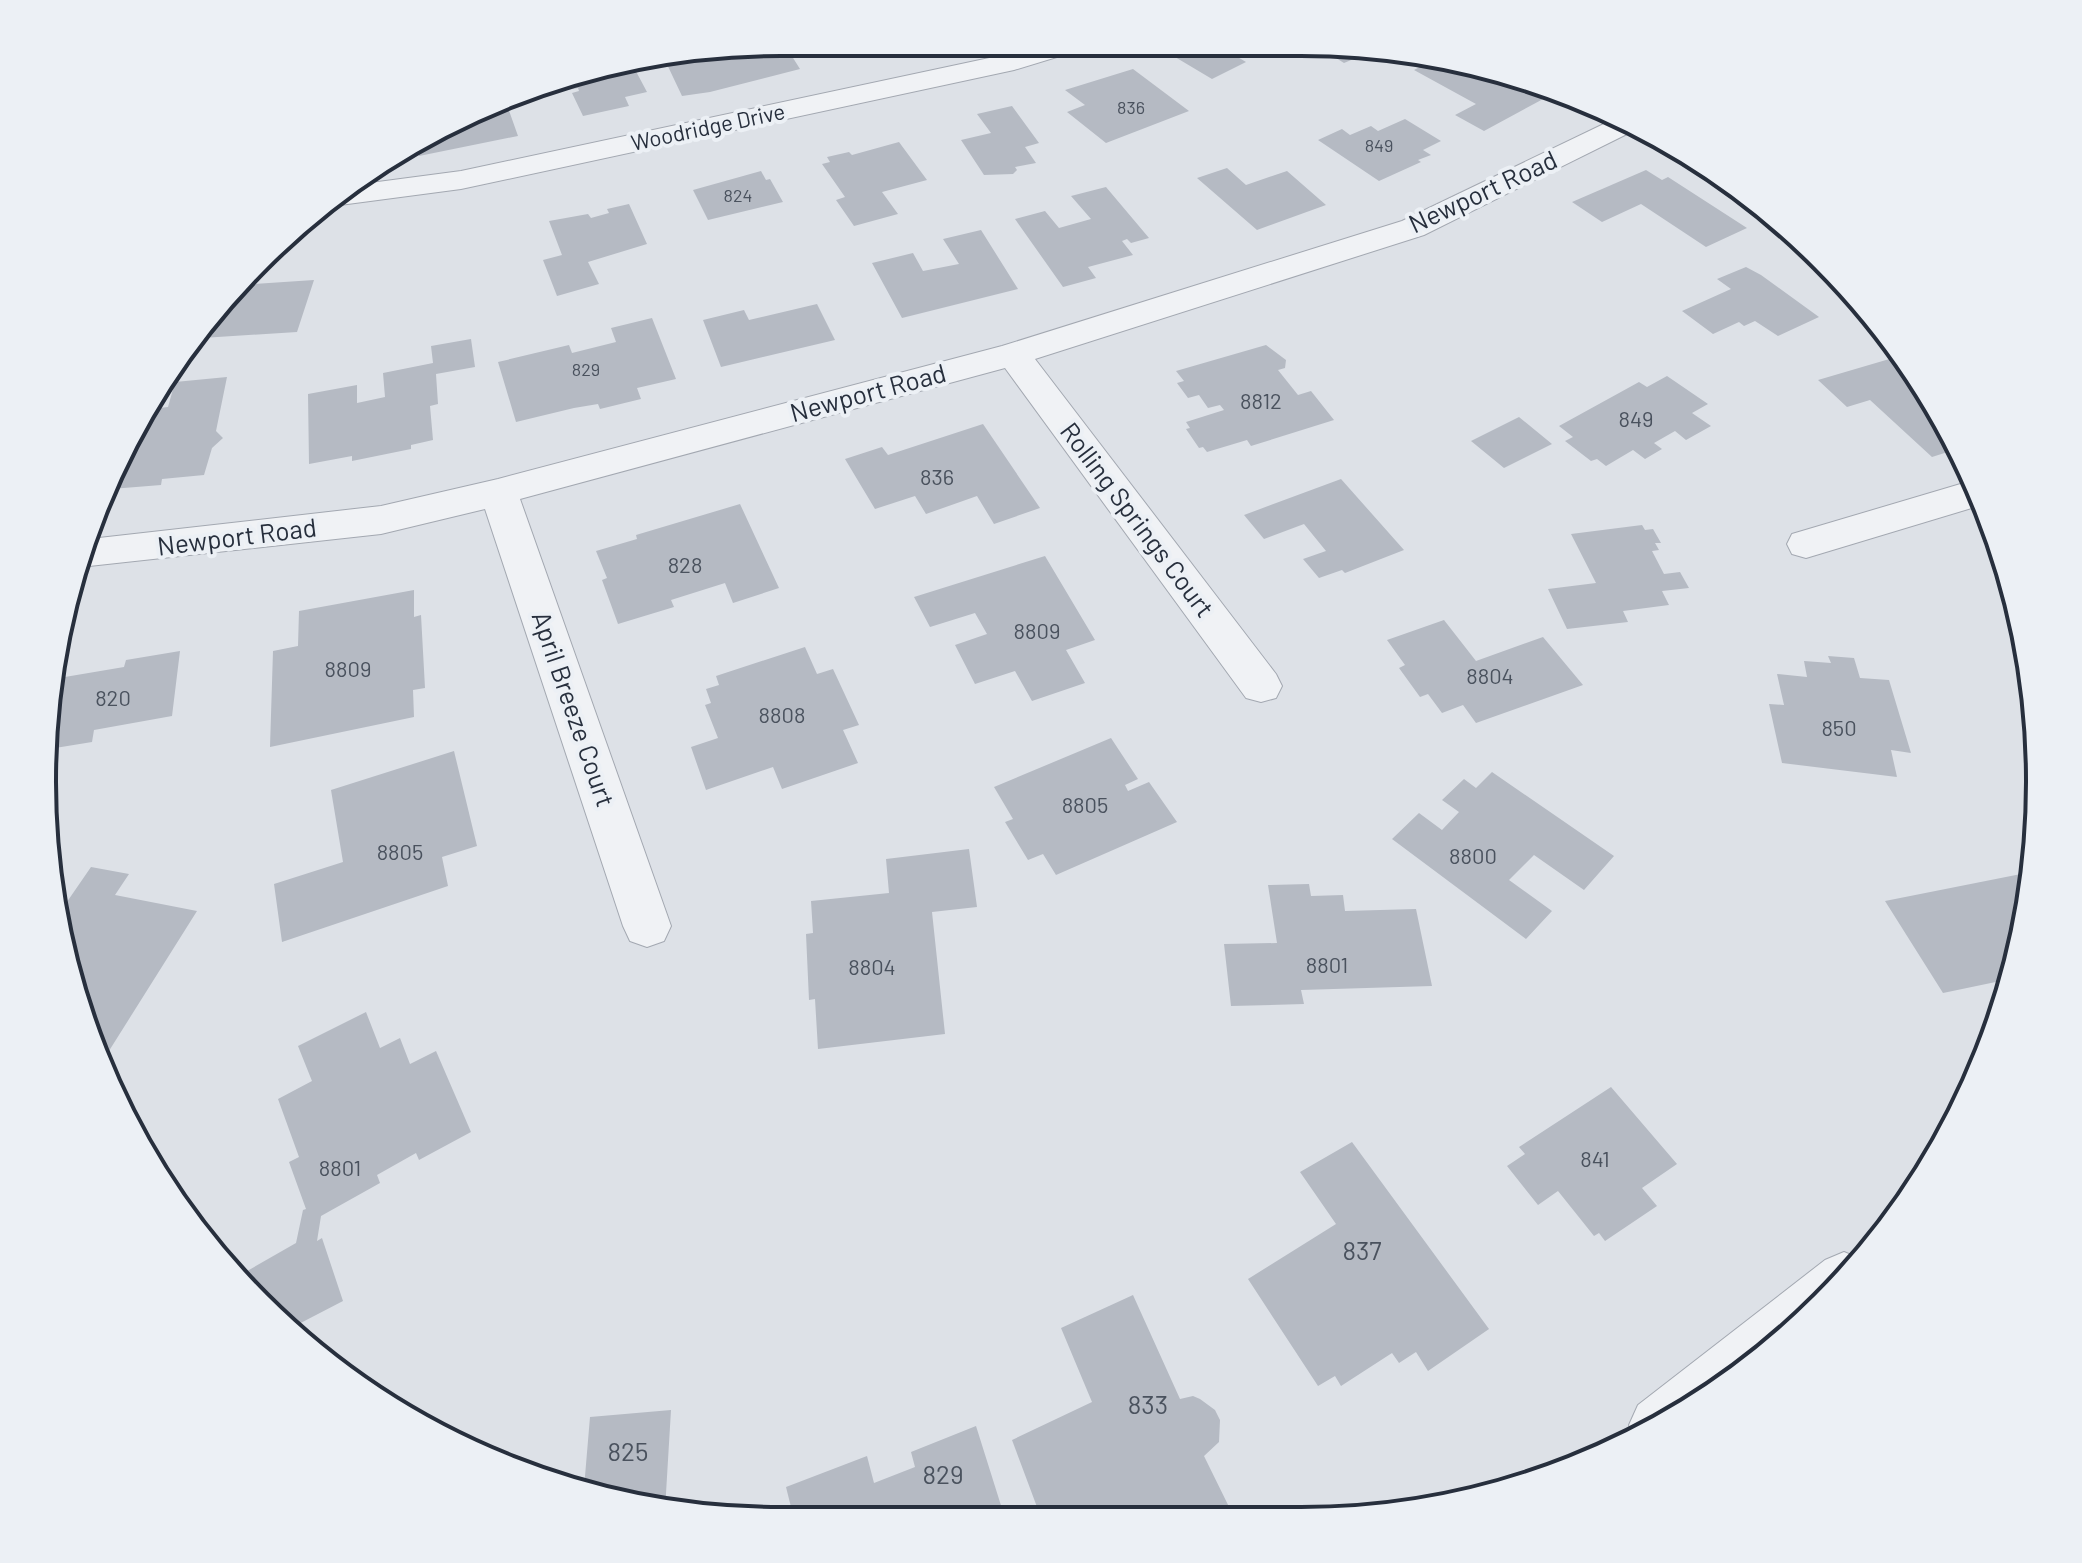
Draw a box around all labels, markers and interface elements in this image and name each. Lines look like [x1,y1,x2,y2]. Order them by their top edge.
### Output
house number: 836 [1117,96,1145,118]
street label: Woodridge Drive [628,97,787,155]
house number: 849 [1365,134,1393,156]
street label: Newport Road [1403,143,1561,239]
house number: 824 [724,184,752,206]
street label: Newport Road [786,356,949,427]
house number: 829 [572,358,600,380]
house number: 8812 [1240,387,1282,413]
house number: 849 [1618,405,1654,431]
street label: Rolling Springs Court [1055,416,1222,623]
house number: 836 [920,463,954,489]
street label: Newport Road [155,510,318,561]
house number: 828 [668,551,702,577]
street label: April Breeze Court [526,607,622,810]
house number: 8809 [1014,617,1060,643]
house number: 8809 [325,655,371,681]
house number: 8804 [1466,662,1514,688]
house number: 820 [95,684,131,710]
house number: 8808 [759,701,805,727]
house number: 850 [1821,714,1857,740]
house number: 8805 [1062,791,1108,817]
house number: 8805 [377,838,423,864]
house number: 8800 [1449,842,1497,868]
house number: 8801 [1306,951,1348,977]
house number: 8804 [848,953,896,979]
house number: 841 [1580,1145,1610,1171]
house number: 8801 [319,1154,361,1180]
house number: 837 [1342,1234,1382,1265]
house number: 833 [1128,1388,1168,1419]
house number: 825 [608,1435,648,1466]
house number: 829 [922,1458,964,1489]

